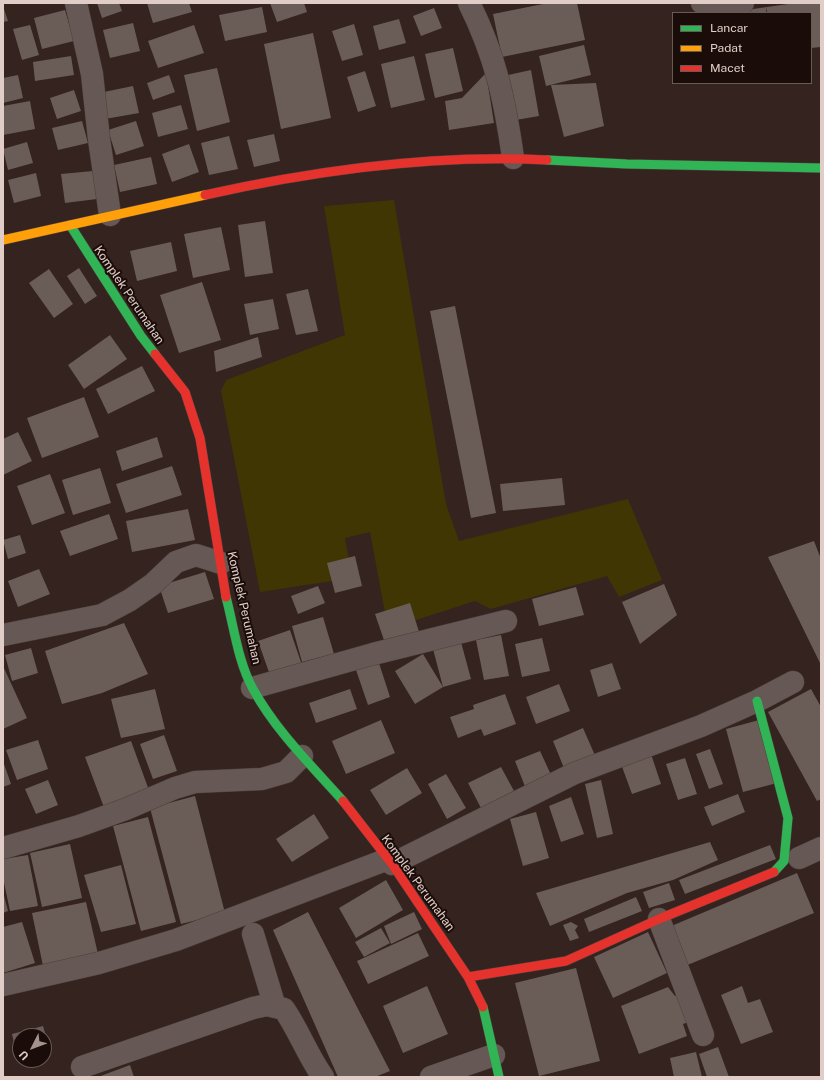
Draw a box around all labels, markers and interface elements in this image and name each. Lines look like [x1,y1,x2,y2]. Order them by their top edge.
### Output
legend [672,12,812,84]
text: Lancar [710,21,748,35]
text: Padat [710,41,742,55]
text: Macet [710,61,745,75]
street label: Komplek Perumahan [91,243,167,347]
street label: Komplek Perumahan [224,550,264,666]
street label: Komplek Perumahan [378,832,458,934]
north arrow [12,1028,52,1068]
text: U [17,1048,31,1062]

